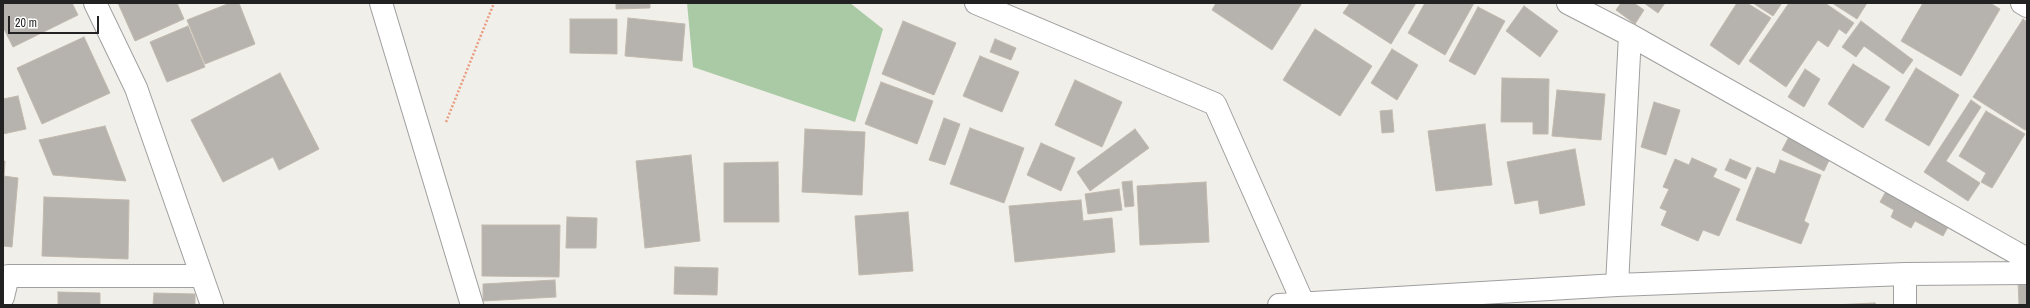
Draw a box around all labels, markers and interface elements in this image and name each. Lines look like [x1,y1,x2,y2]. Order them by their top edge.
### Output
scale bar [10,8,101,34]
text: 20 m [15,15,37,31]

